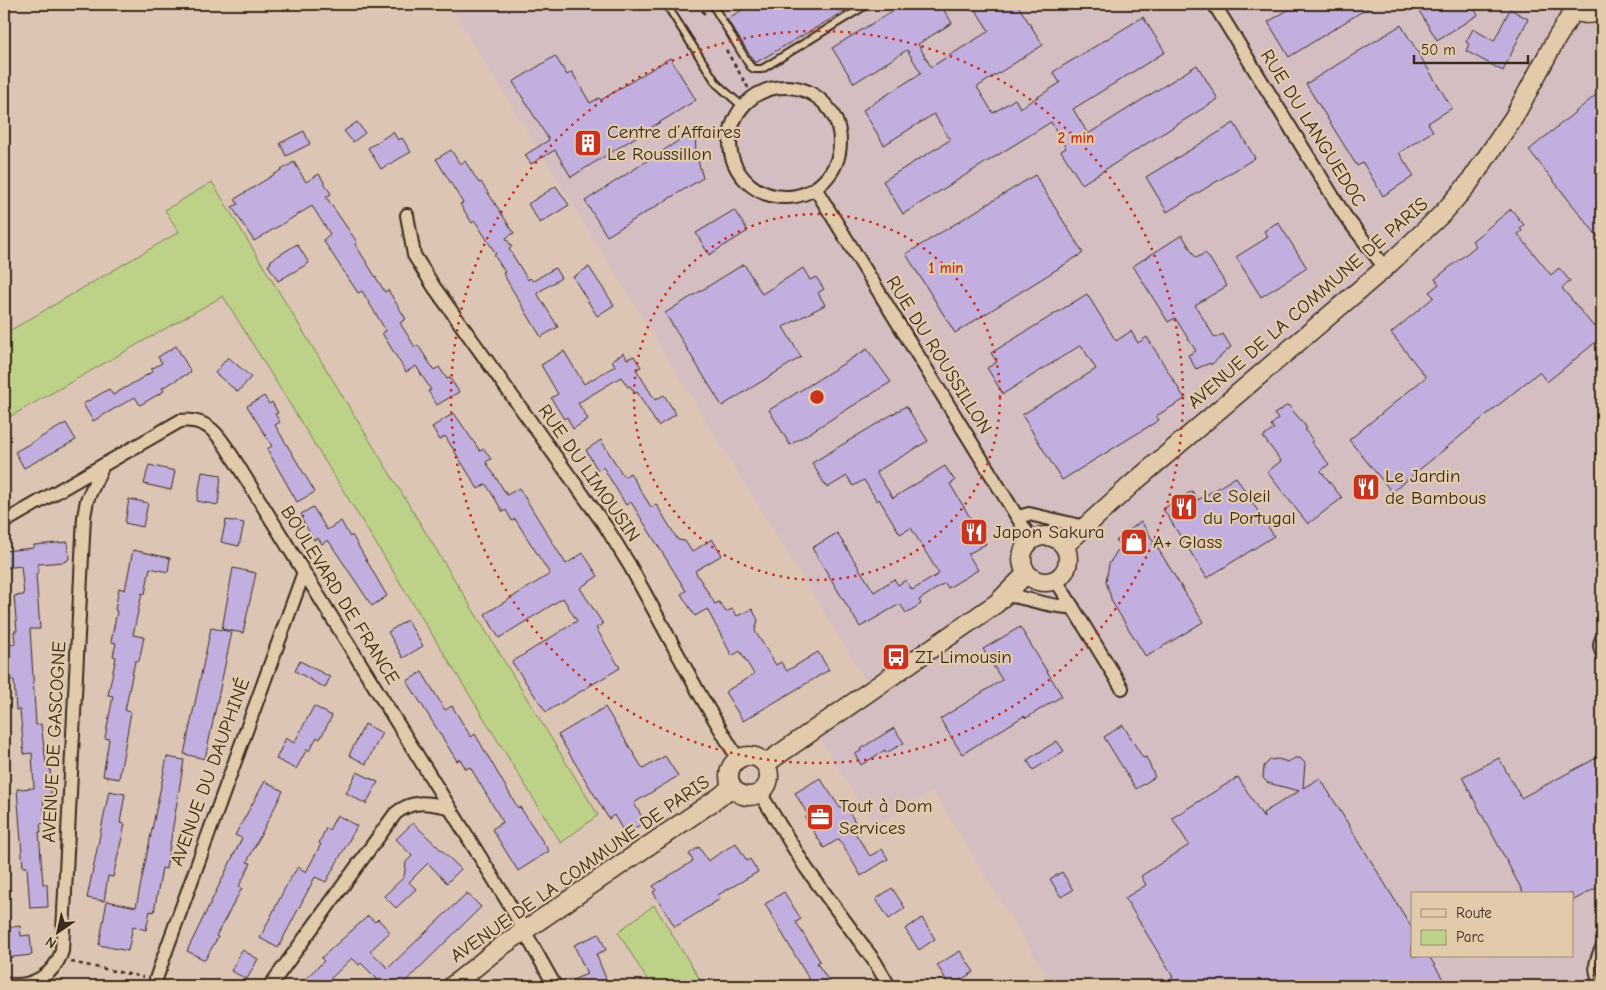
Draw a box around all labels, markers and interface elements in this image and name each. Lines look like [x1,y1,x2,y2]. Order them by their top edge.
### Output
scale bar [1414,32,1527,64]
text: 50 m [1421,41,1456,59]
street label: RUE DU LANGUEDOC [1256,46,1370,211]
place label: Centre d’Affaires Le Roussillon [607,121,741,165]
building icon: Centre d’Affaires Le Roussillon [573,128,603,158]
text: 2 min [1058,129,1094,147]
street label: AVENUE DE LA COMMUNE DE PARIS [1183,193,1433,413]
text: 1 min [929,259,963,277]
street label: RUE DU ROUSSILLON [881,272,997,438]
centre of rings [808,388,826,406]
street label: RUE DU LIMOUSIN [533,400,645,546]
place label: Le Jardin de Bambous [1385,465,1486,509]
restaurant icon: Le Jardin de Bambous [1351,472,1381,502]
place label: Le Soleil du Portugal [1203,485,1296,529]
restaurant icon: Le Soleil du Portugal [1169,492,1199,522]
street label: BOULEVARD DE FRANCE [276,502,404,688]
restaurant icon: Japon Sakura [959,517,989,547]
place label: Japon Sakura [993,521,1105,543]
shop icon: A+ Glass [1119,527,1149,557]
place label: A+ Glass [1153,531,1222,553]
street label: AVENUE DE GASCOGNE [38,641,70,843]
bus stop icon: ZI Limousin [881,642,911,672]
place label: ZI Limousin [915,646,1012,668]
street label: AVENUE DU DAUPHINÉ [166,675,254,869]
street label: AVENUE DE LA COMMUNE DE PARIS [446,771,714,967]
place label: Tout à Dom Services [839,795,933,839]
office icon: Tout à Dom Services [805,802,835,832]
legend [1411,892,1574,958]
text: Route [1456,904,1492,922]
north arrow [32,908,82,958]
text: Parc [1456,928,1484,946]
text: N [42,933,60,952]

